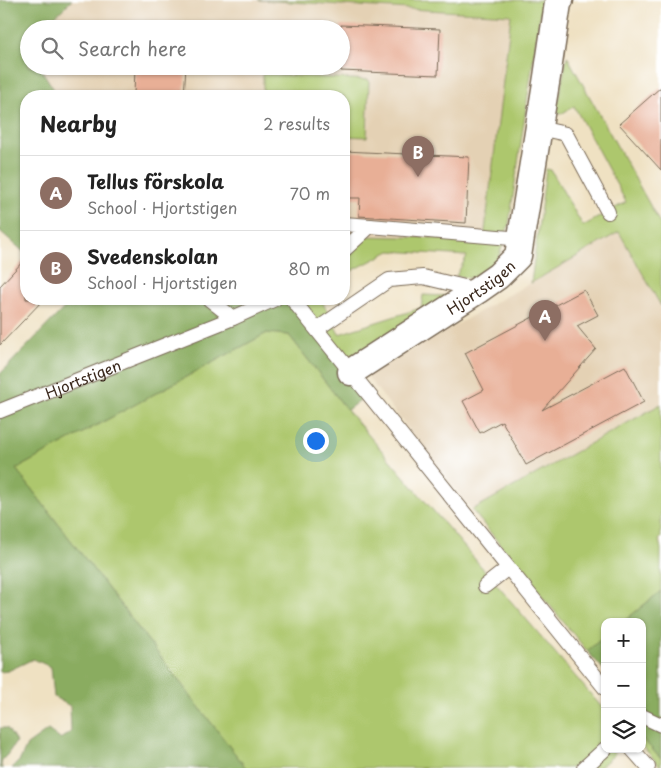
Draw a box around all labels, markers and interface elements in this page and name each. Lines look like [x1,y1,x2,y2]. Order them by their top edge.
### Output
search box [20,20,350,75]
icon: search [38,34,66,62]
text: Search here [78,34,187,62]
text: Nearby [40,107,117,139]
text: 2 results [263,111,330,135]
pin: B [402,136,434,177]
text: Tellus förskola [87,167,224,195]
text: A [50,181,62,205]
text: 70 m [290,181,330,205]
text: School · Hjortstigen [87,195,237,219]
text: Svedenskolan [87,242,218,270]
street label: Hjortstigen [441,254,520,319]
text: B [51,256,61,280]
text: 80 m [288,256,330,280]
text: School · Hjortstigen [87,270,237,294]
pin: A [529,300,561,341]
street label: Hjortstigen [41,352,124,404]
your location [303,428,329,454]
map controls [601,618,646,753]
button: + [601,618,646,663]
button: − [601,663,646,708]
button: layers [601,708,646,753]

